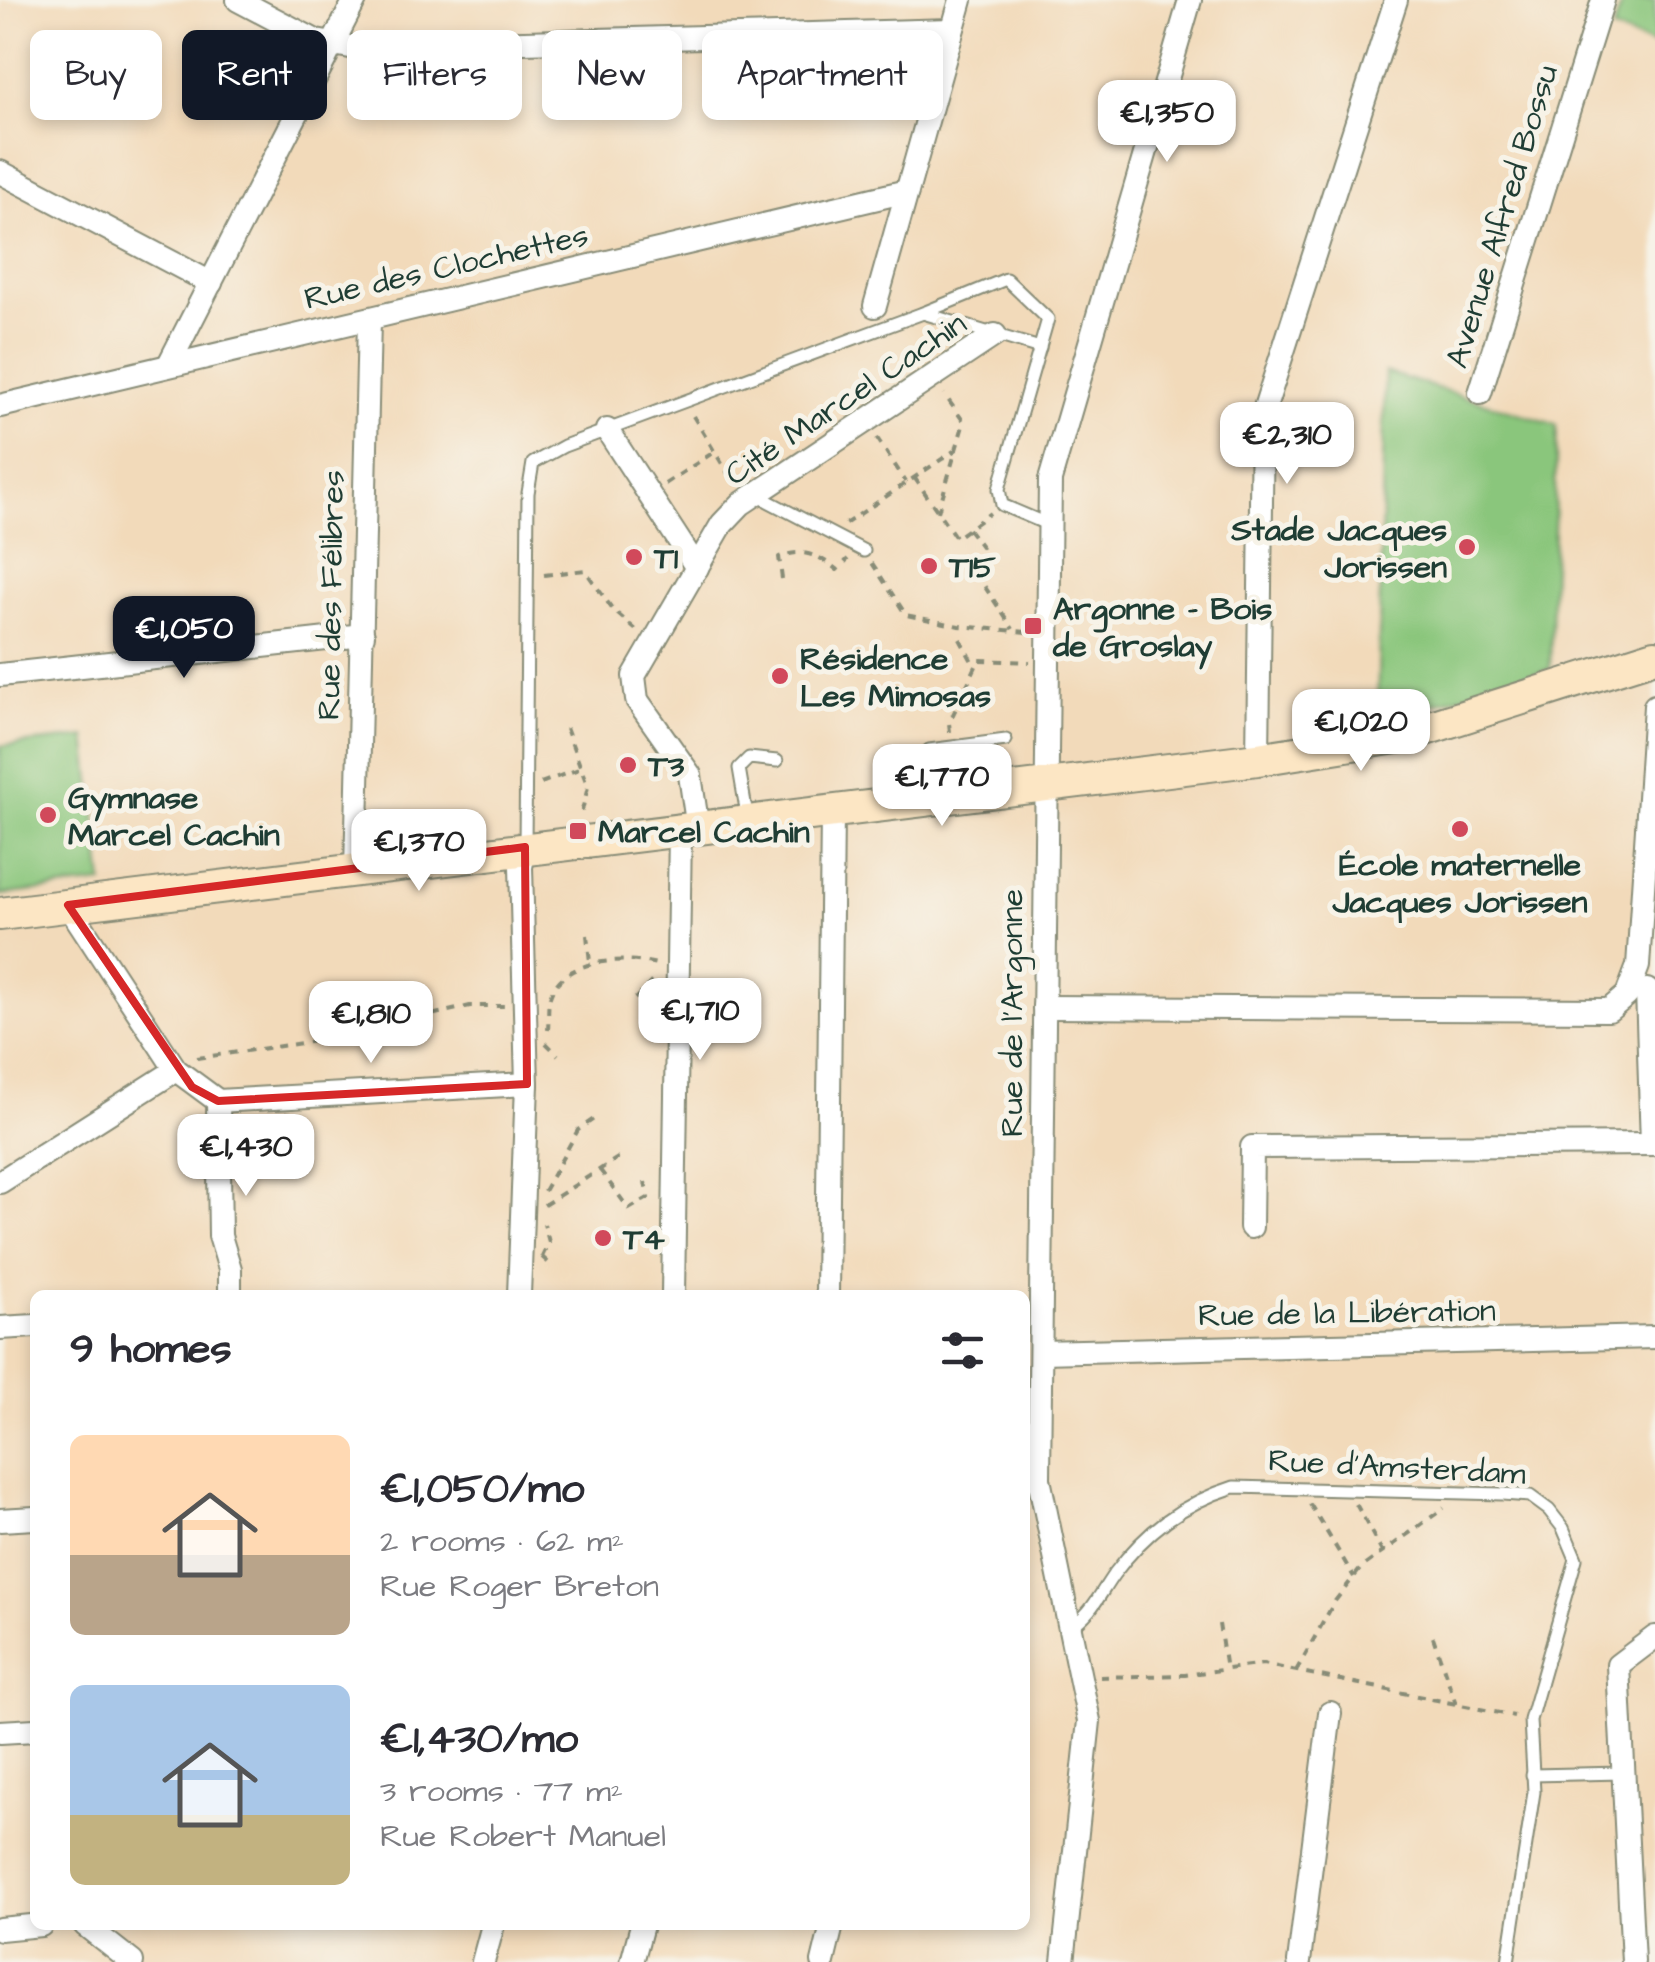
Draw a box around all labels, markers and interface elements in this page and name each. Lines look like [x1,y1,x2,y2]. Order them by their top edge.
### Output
chip: Buy [30,30,162,120]
chip: Rent [182,30,327,120]
chip: Filters [347,30,522,120]
chip: New [542,30,682,120]
chip: Apartment [702,30,943,120]
street label: Avenue Alfred Bossu [1435,59,1570,373]
pin: €1,350 [1086,80,1248,165]
text: €1,350 [1120,90,1214,135]
street label: Rue des Clochettes [300,213,593,322]
street label: Cité Marcel Cachin [716,302,975,497]
pin: €2,310 [1206,402,1368,487]
text: €2,310 [1242,412,1332,457]
street label: Rue des Félibres [307,470,356,720]
place label: Stade Jacques Jorissen [1230,508,1447,590]
place label: T1 [653,536,678,581]
marker: Stade Jacques Jorissen [1456,536,1478,558]
place label: T15 [948,545,996,590]
marker: T1 [623,546,645,568]
marker: T15 [918,555,940,577]
place label: Argonne - Bois de Groslay [1052,587,1272,670]
pin: €1,050 [103,596,265,681]
text: €1,050 [135,606,233,651]
marker: Argonne - Bois de Groslay [1022,615,1044,637]
place label: Résidence Les Mimosas [800,637,991,719]
marker: Résidence Les Mimosas [769,665,791,687]
pin: €1,020 [1280,689,1442,774]
text: €1,020 [1314,699,1408,744]
place label: T3 [647,744,685,789]
pin: €1,770 [861,744,1023,829]
marker: T3 [617,754,639,776]
text: €1,770 [895,754,989,799]
place label: Gymnase Marcel Cachin [68,776,280,858]
marker: Gymnase Marcel Cachin [37,804,59,826]
pin: €1,370 [338,809,500,894]
place label: Marcel Cachin [598,810,810,855]
marker: École maternelle Jacques Jorissen [1449,818,1471,840]
text: €1,370 [373,819,465,864]
marker: Marcel Cachin [567,820,589,842]
place label: École maternelle Jacques Jorissen [1331,843,1588,925]
street label: Rue de l'Argonne [990,889,1035,1137]
pin: €1,710 [619,978,781,1063]
pin: €1,810 [290,981,452,1066]
text: €1,710 [660,988,740,1033]
text: €1,810 [331,991,411,1036]
pin: €1,430 [165,1114,327,1199]
text: €1,430 [199,1124,293,1169]
place label: T4 [622,1217,665,1262]
marker: T4 [592,1227,614,1249]
street label: Rue de la Libération [1198,1288,1496,1339]
text: 9 homes [70,1321,232,1379]
icon: filters [935,1323,990,1378]
street label: Rue d'Amsterdam [1267,1438,1527,1497]
text: €1,050/mo [380,1461,584,1519]
icon: home [150,1475,270,1595]
text: 2 rooms · 62 m² [380,1519,624,1564]
text: Rue Roger Breton [380,1564,659,1609]
text: €1,430/mo [380,1711,578,1769]
icon: home [150,1725,270,1845]
text: 3 rooms · 77 m² [380,1769,623,1814]
text: Rue Robert Manuel [380,1814,666,1859]

